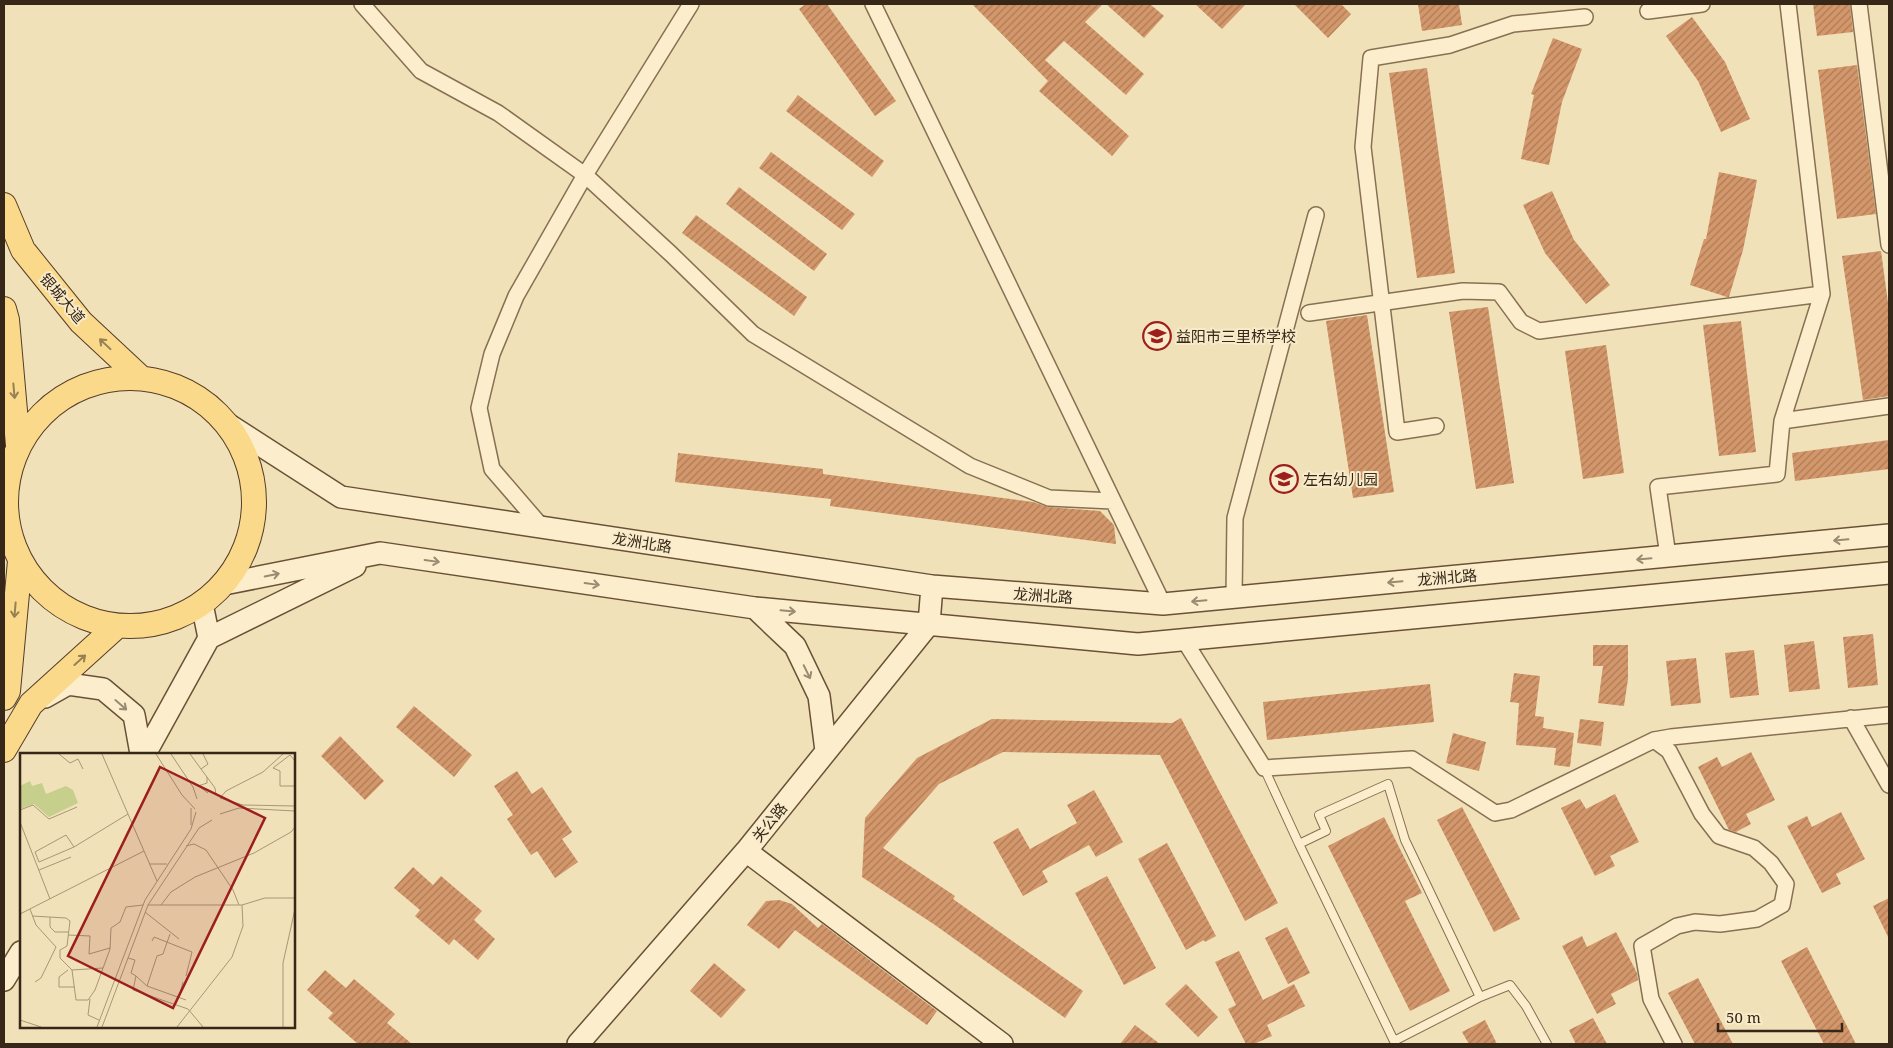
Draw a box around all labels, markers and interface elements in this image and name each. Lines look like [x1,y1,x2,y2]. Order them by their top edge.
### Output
street label: 银城大道 [36,269,90,327]
school or university icon: 益阳市三里桥学校 [1142,321,1172,351]
place label: 益阳市三里桥学校 [1176,326,1296,346]
one-way arrow [99,338,112,350]
one-way arrow [9,383,18,399]
school or university icon: 左右幼儿园 [1269,464,1299,494]
place label: 左右幼儿园 [1303,469,1378,489]
street label: 龙洲北路 [611,527,673,557]
one-way arrow [1833,535,1849,545]
one-way arrow [1636,554,1652,563]
one-way arrow [423,556,439,566]
street label: 龙洲北路 [1416,564,1478,590]
one-way arrow [263,570,279,579]
one-way arrow [1387,577,1403,587]
one-way arrow [584,579,600,589]
street label: 龙洲北路 [1012,583,1074,607]
one-way arrow [1191,596,1207,605]
one-way arrow [11,602,20,618]
one-way arrow [780,606,796,615]
one-way arrow [73,654,86,666]
one-way arrow [803,664,813,679]
one-way arrow [115,699,128,710]
inset map [20,753,295,1028]
street label: 关公路 [747,798,791,846]
scale bar [1718,1000,1842,1032]
text: 50 m [1726,1007,1761,1027]

